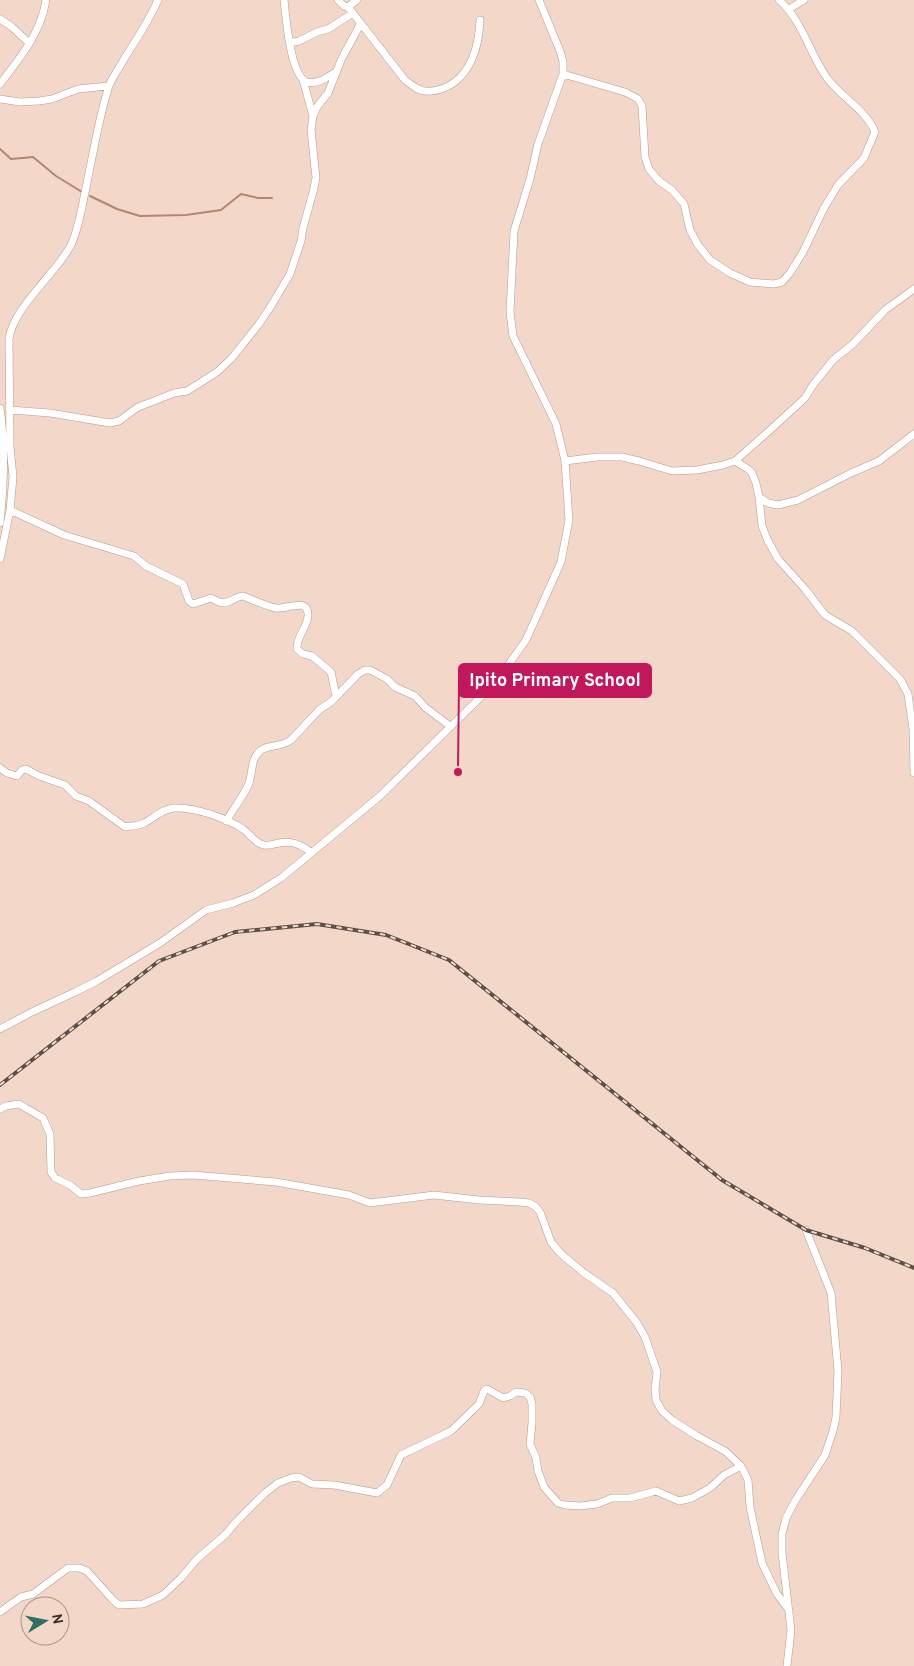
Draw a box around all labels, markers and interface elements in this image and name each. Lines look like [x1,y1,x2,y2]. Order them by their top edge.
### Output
callout: Ipito Primary School [459,664,651,697]
text: Ipito Primary School [469,670,641,693]
north arrow [20,1596,70,1646]
text: N [47,1613,66,1625]

